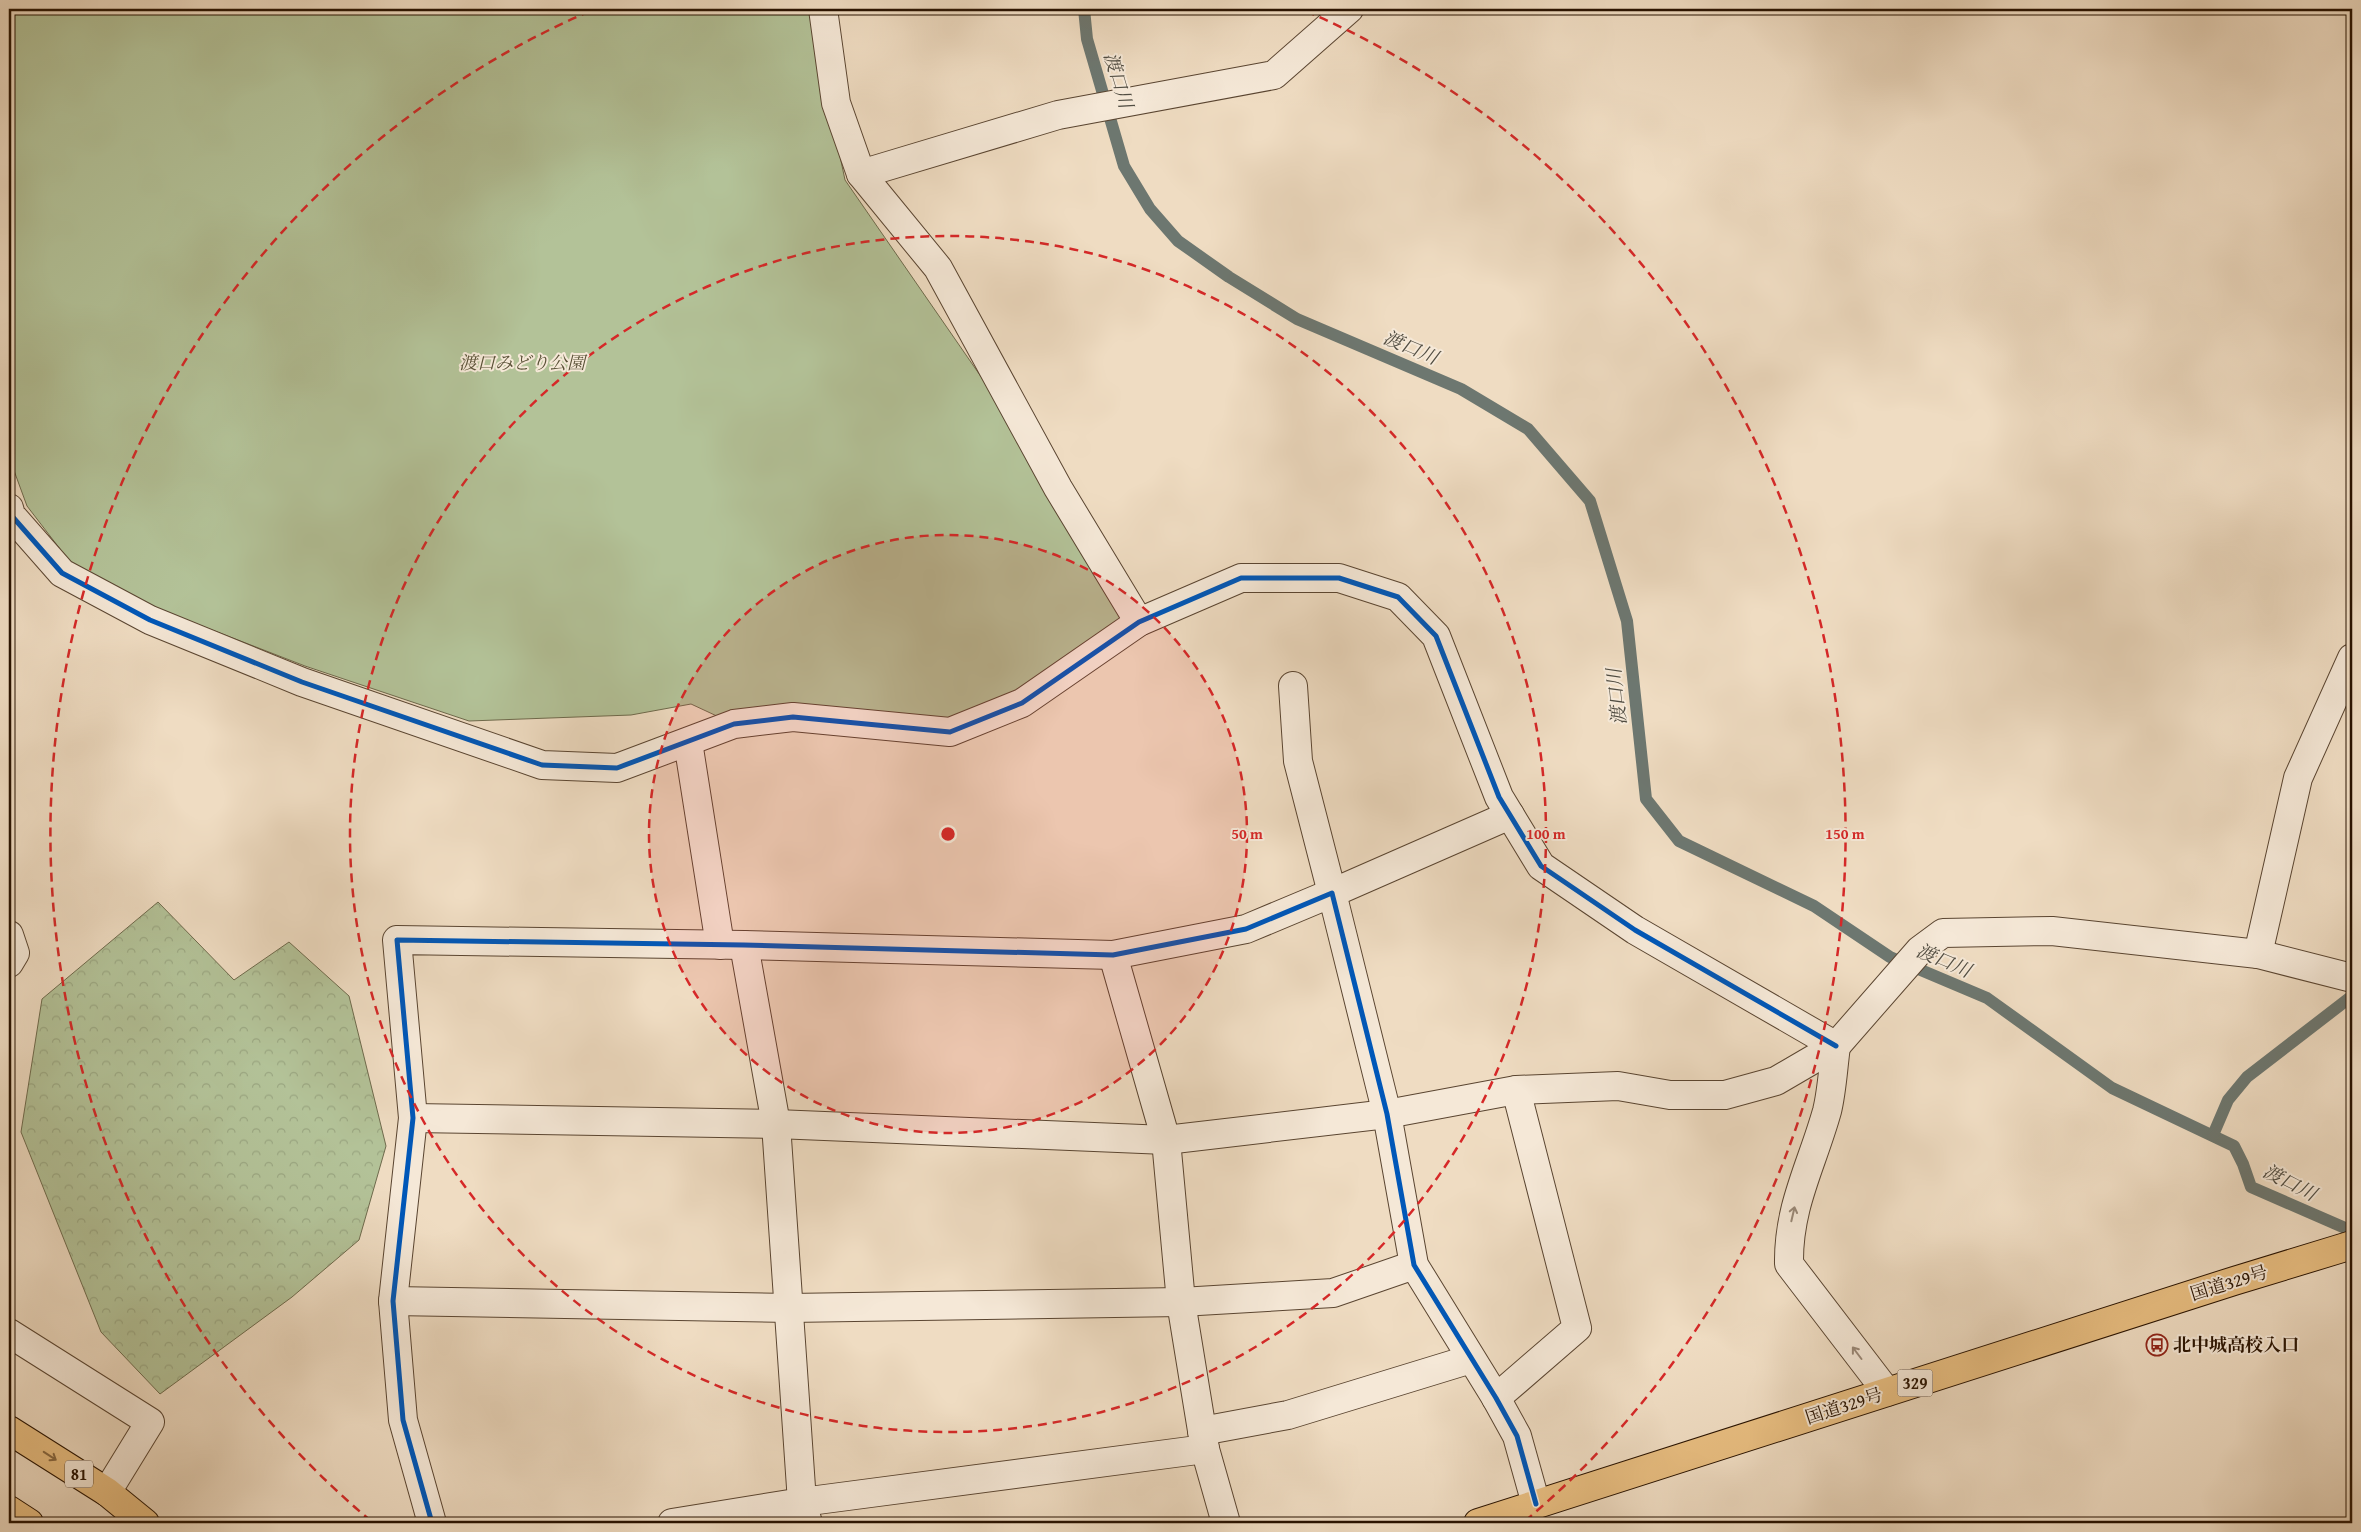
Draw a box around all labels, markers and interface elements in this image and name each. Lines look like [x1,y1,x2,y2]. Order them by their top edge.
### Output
water label: 渡口川 [1097,49,1141,113]
water label: 渡口川 [1379,323,1445,372]
park label: 渡口みどり公園 [459,349,588,376]
water label: 渡口川 [1599,665,1633,727]
text: 50 m [1231,823,1263,844]
text: 100 m [1526,823,1566,844]
text: 150 m [1825,823,1865,844]
centre of rings [939,825,957,843]
water label: 渡口川 [1912,936,1978,985]
water label: 渡口川 [2258,1157,2324,1208]
one-way arrow [1789,1207,1798,1223]
street label: 国道329号 [2187,1258,2271,1307]
place label: 北中城高校入口 [2173,1331,2299,1358]
bus stop icon: 北中城高校入口 [2145,1333,2169,1357]
one-way arrow [1852,1347,1863,1360]
road number: 329 [1898,1370,1932,1396]
street label: 国道329号 [1802,1380,1886,1431]
one-way arrow [43,1451,57,1461]
road number: 81 [65,1460,93,1488]

